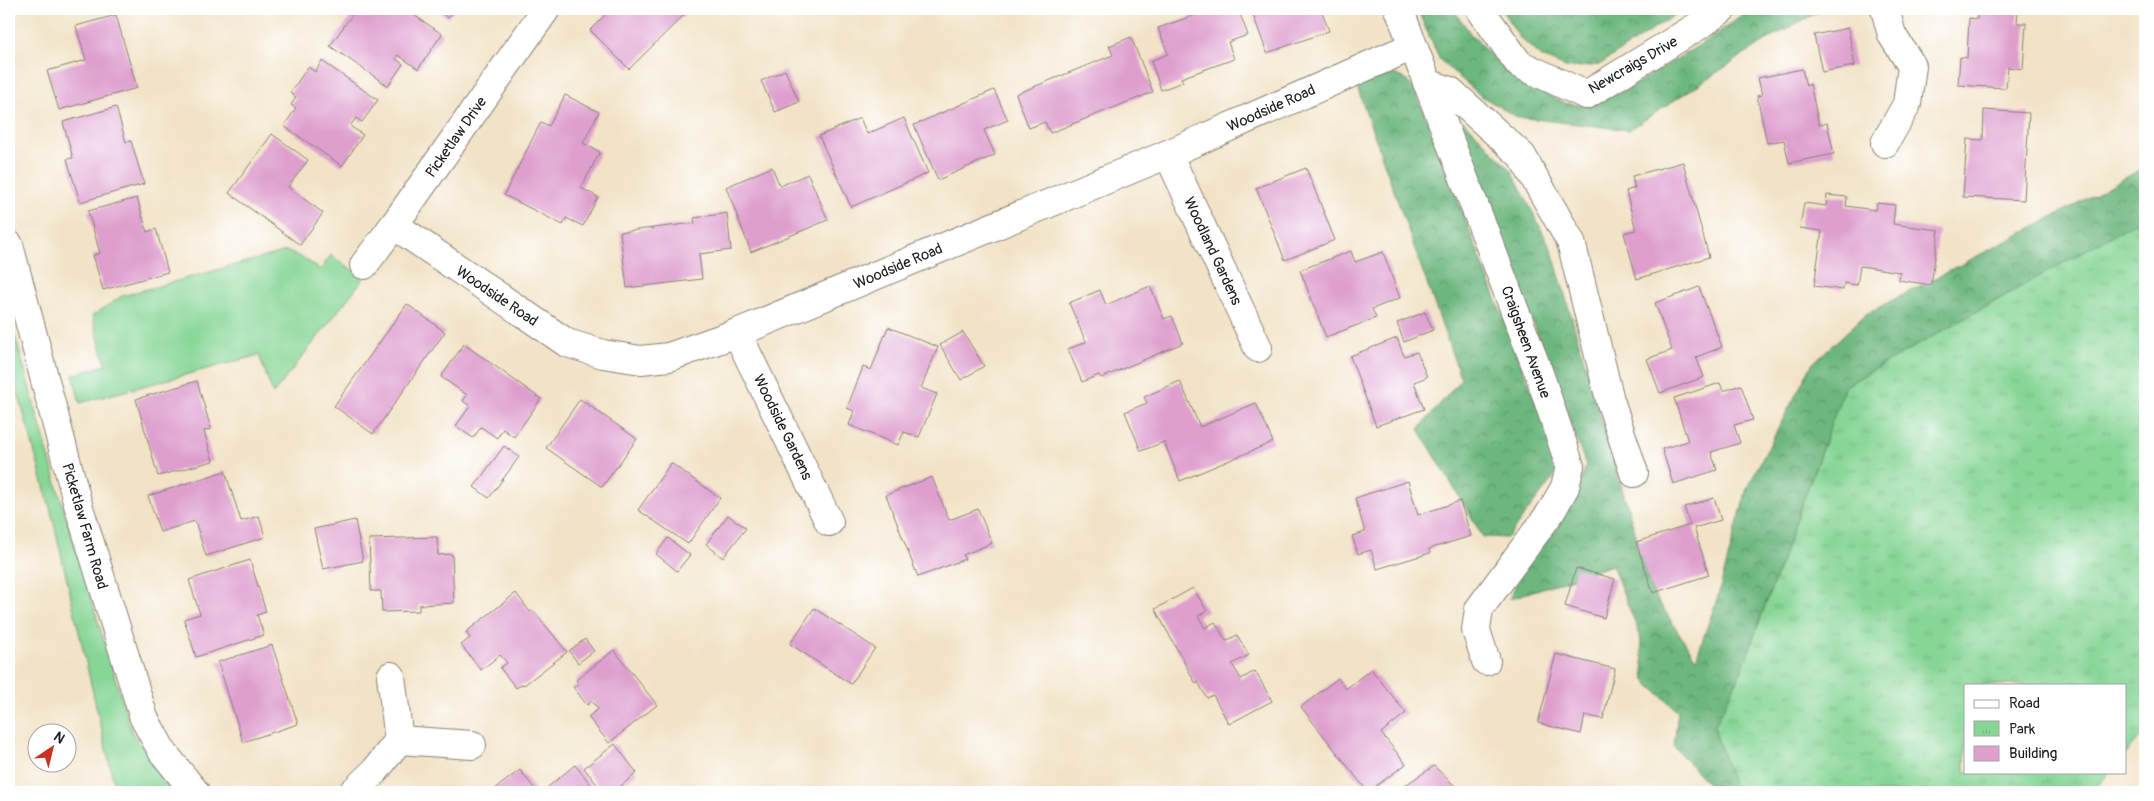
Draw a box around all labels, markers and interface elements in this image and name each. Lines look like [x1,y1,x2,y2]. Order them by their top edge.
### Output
street label: Newcraigs Drive [1585,32,1682,99]
street label: Woodside Road [1224,80,1318,136]
street label: Picketlaw Drive [422,93,492,181]
street label: Woodland Gardens [1179,194,1246,308]
street label: Woodside Road [851,239,946,294]
street label: Woodside Road [452,262,541,331]
street label: Craigsheen Avenue [1496,284,1555,401]
street label: Woodside Gardens [749,371,816,483]
street label: Picketlaw Farm Road [57,461,112,591]
legend [1964,684,2126,774]
text: Road [2009,694,2040,713]
text: Park [2009,720,2036,739]
north arrow [28,724,78,774]
text: N [50,728,68,747]
text: Building [2009,744,2057,763]

